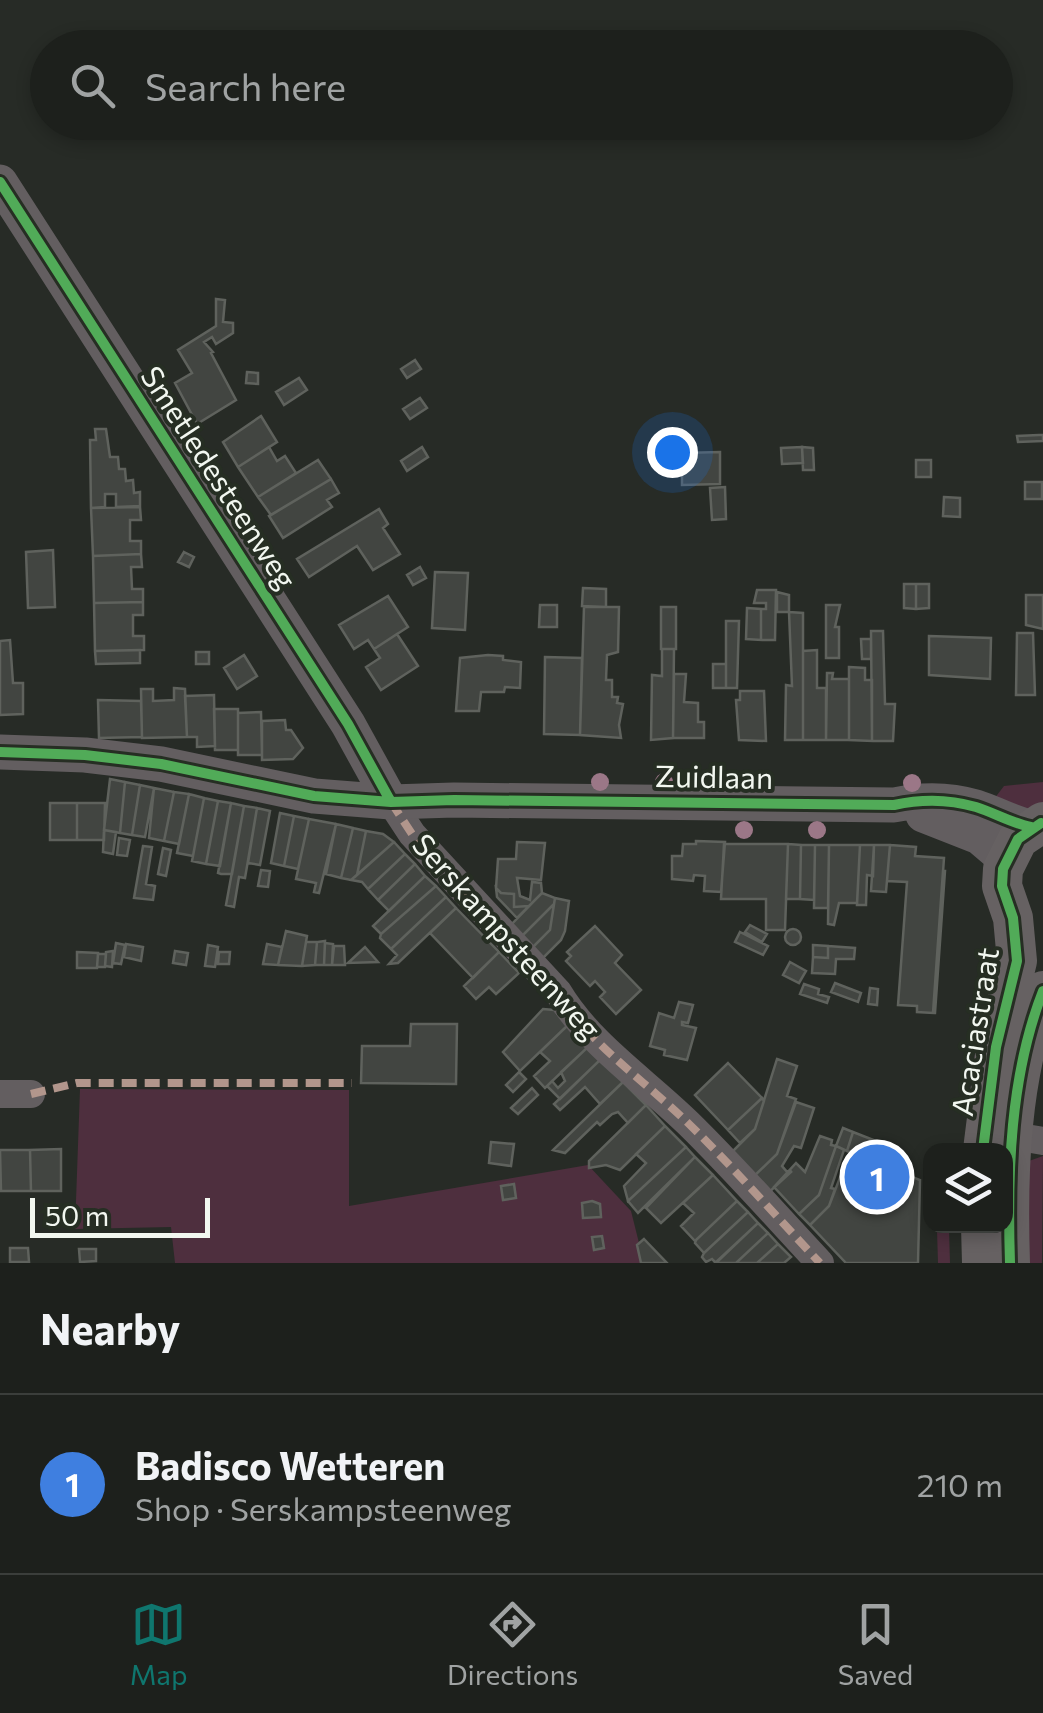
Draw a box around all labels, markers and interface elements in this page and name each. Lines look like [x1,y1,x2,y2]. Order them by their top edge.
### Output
search box [30,30,1013,140]
icon: search [65,58,120,113]
text: Search here [145,62,346,109]
street label: Smetledesteenweg [134,358,306,595]
your location [647,427,698,478]
street label: Zuidlaan [655,756,773,795]
street label: Serskampsteenweg [406,825,610,1046]
street label: Acaciastraat [942,945,1005,1118]
pin: 1 [844,1140,910,1214]
map controls [923,1143,1013,1233]
button: layers [923,1143,1013,1233]
scale bar [30,1193,210,1238]
text: 50 m [45,1198,109,1232]
text: Nearby [40,1302,180,1354]
text: Badisco Wetteren [135,1441,445,1488]
text: 1 [65,1464,80,1504]
text: 210 m [917,1464,1003,1504]
text: Shop · Serskampsteenweg [135,1488,511,1528]
tab: Map [130,1597,187,1691]
tab: Directions [447,1597,578,1691]
tab: Saved [838,1597,913,1691]

